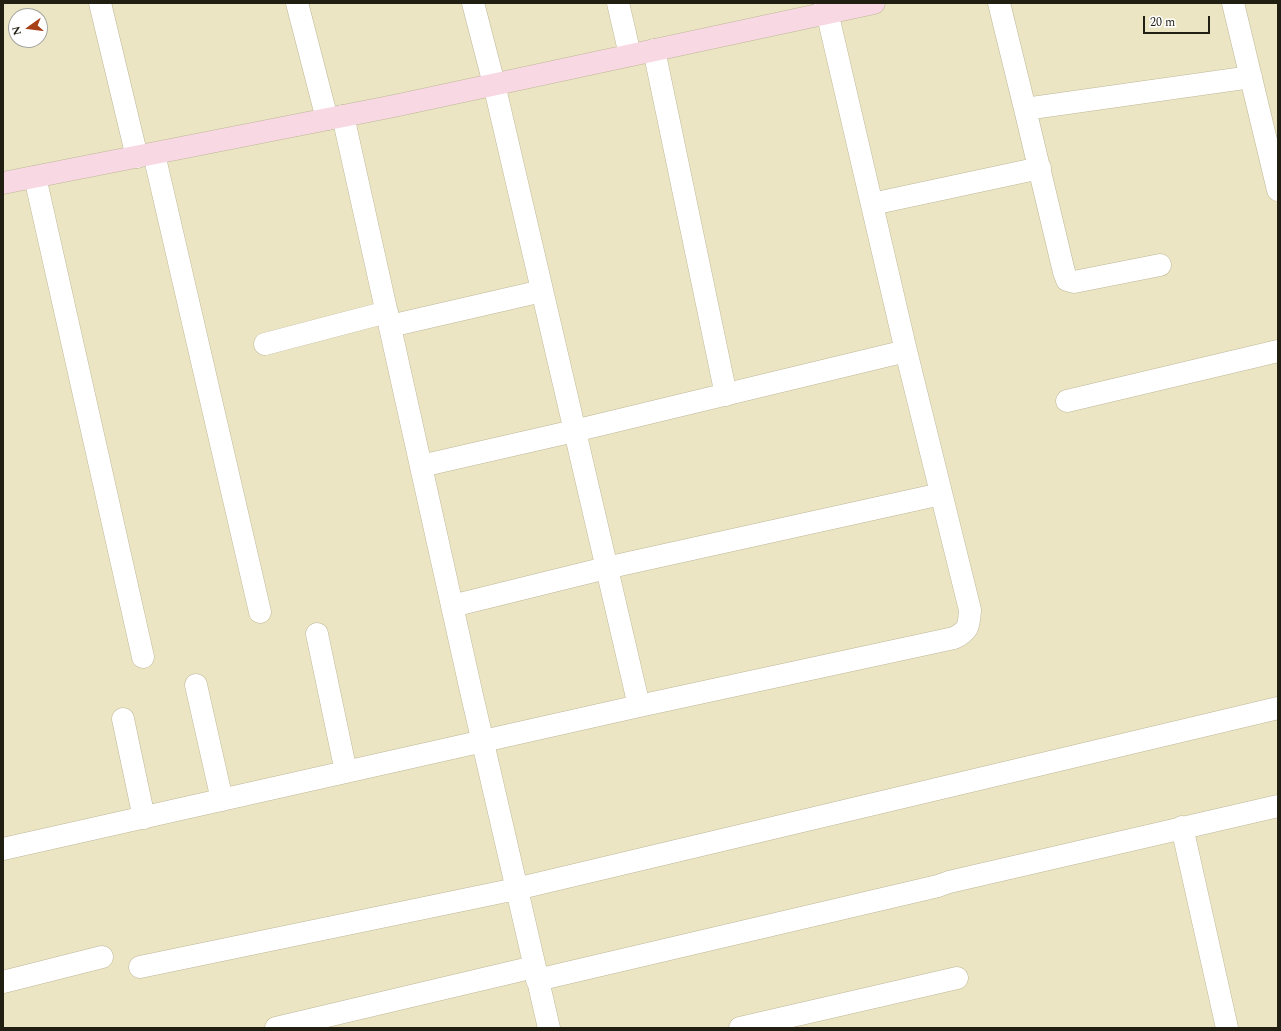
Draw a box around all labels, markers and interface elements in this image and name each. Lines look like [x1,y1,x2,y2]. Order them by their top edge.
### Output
north arrow [8,8,48,48]
scale bar [1145,8,1212,34]
text: 20 m [1150,13,1175,32]
text: N [8,24,26,37]

